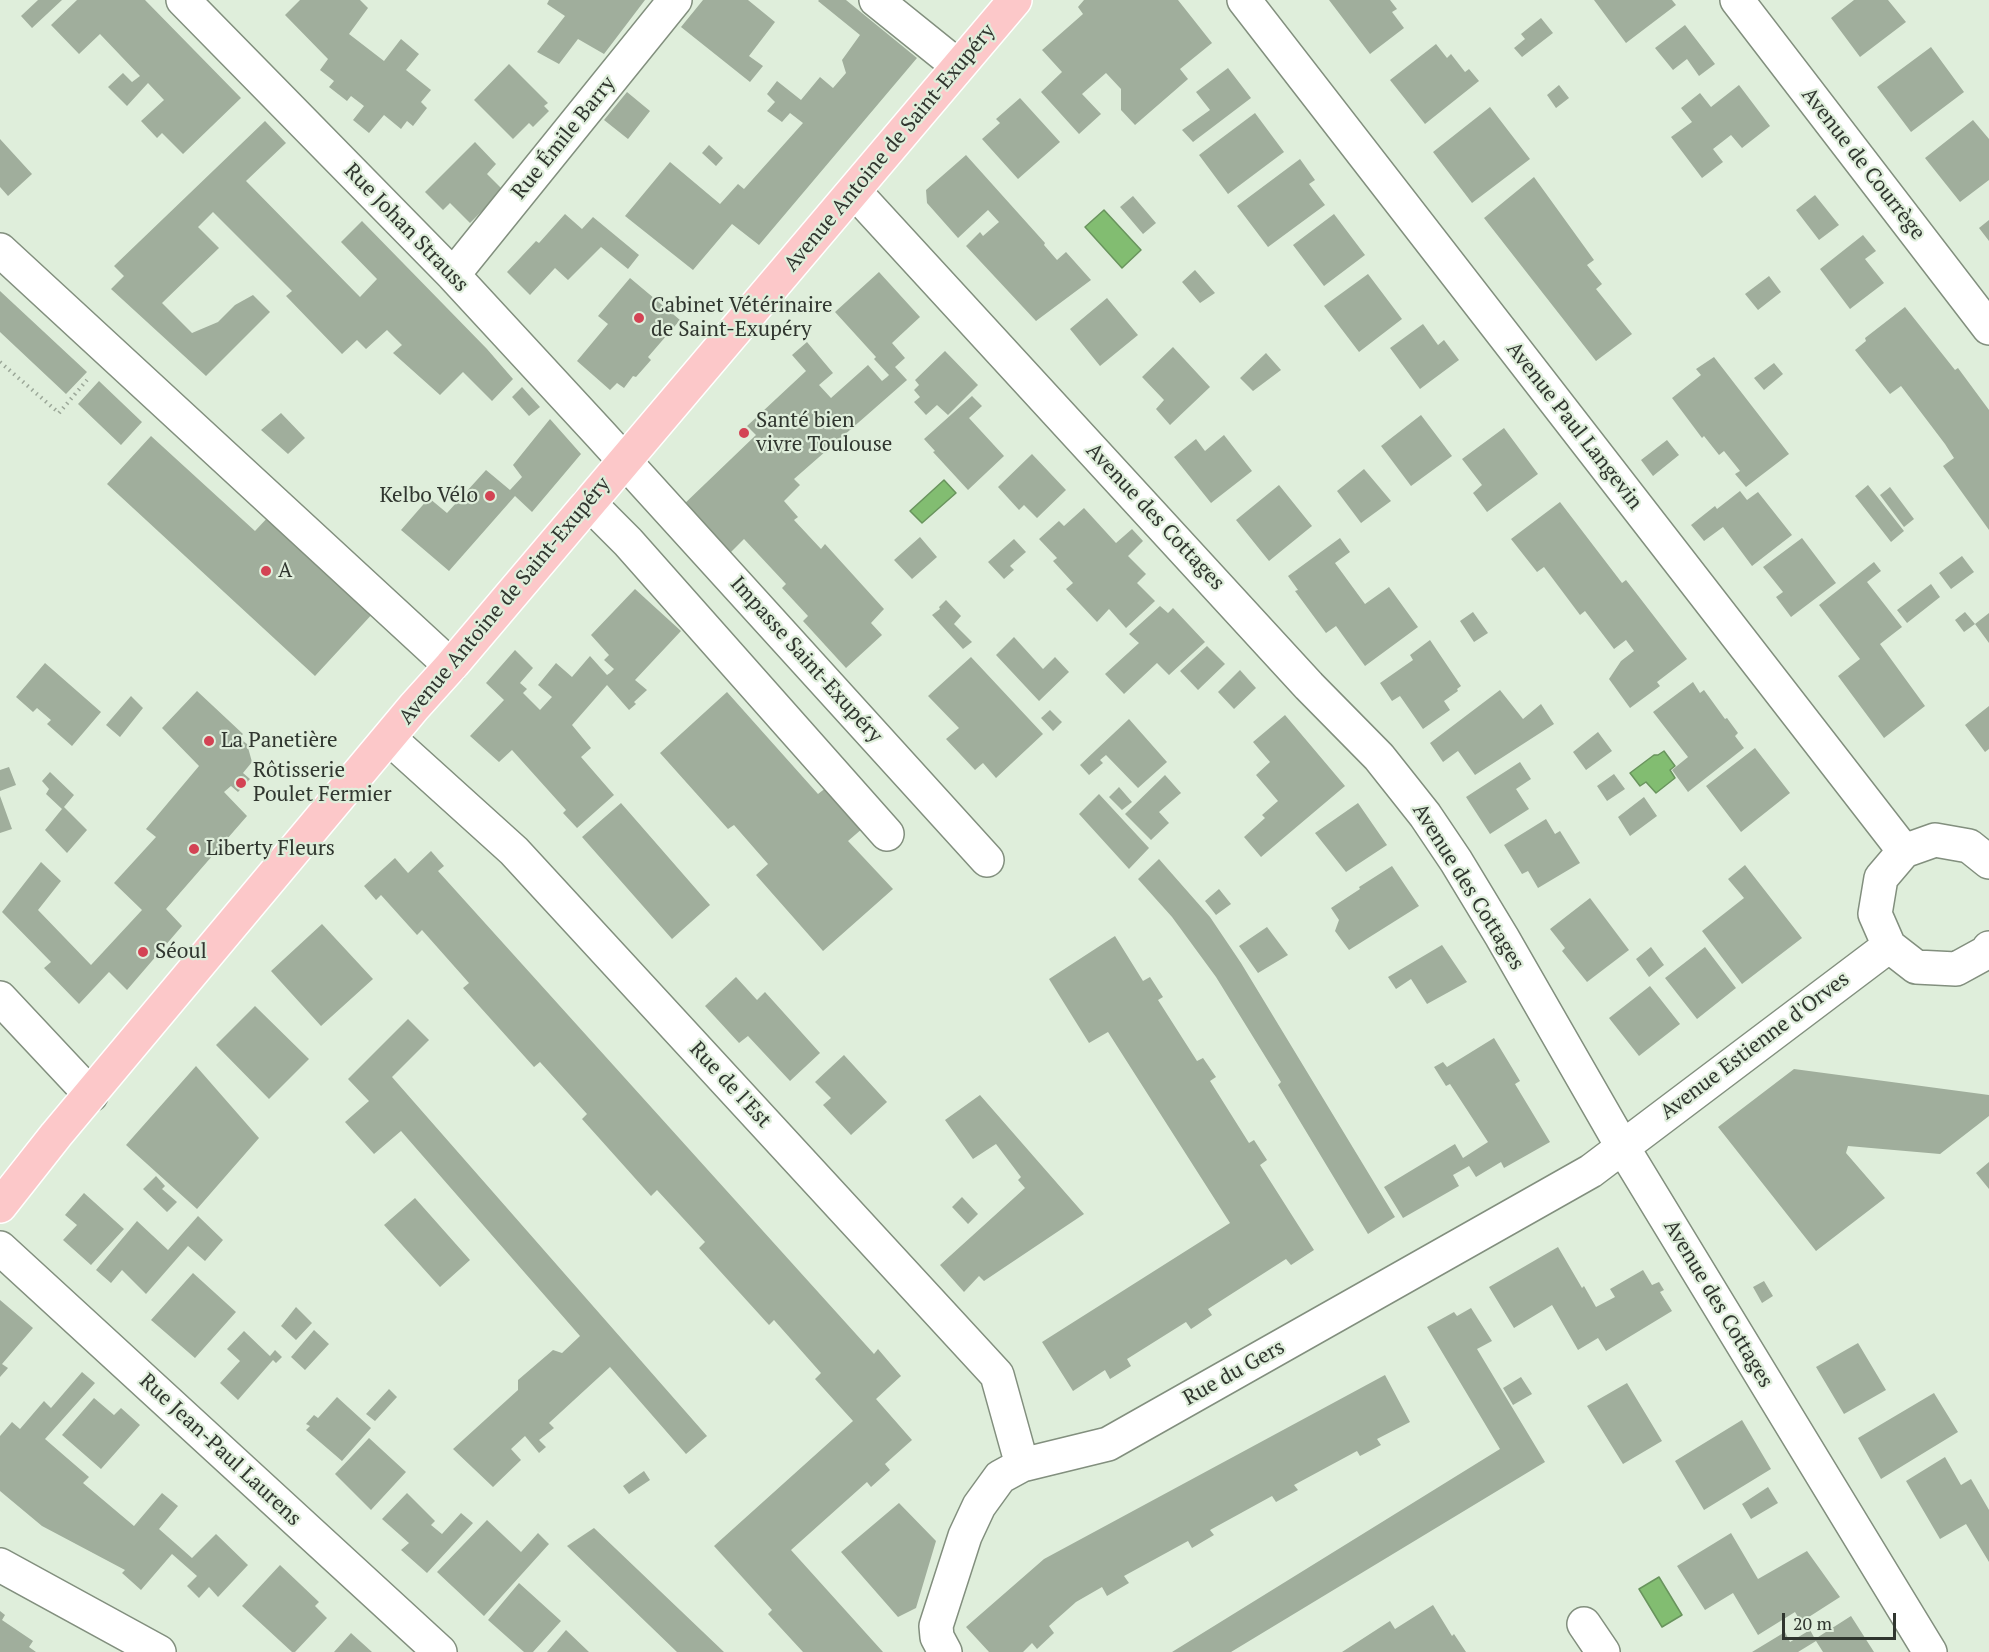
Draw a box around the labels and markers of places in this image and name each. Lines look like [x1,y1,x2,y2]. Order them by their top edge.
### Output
place label: Cabinet Vétérinaire de Saint-Exupéry [651,293,833,343]
marker: Cabinet Vétérinaire de Saint-Exupéry [632,311,646,325]
place label: Santé bien vivre Toulouse [756,408,892,458]
marker: Santé bien vivre Toulouse [737,426,751,440]
place label: Kelbo Vélo [379,483,478,509]
marker: Kelbo Vélo [483,489,497,503]
place label: A [278,558,292,584]
marker: A [259,564,273,578]
place label: La Panetière [221,728,338,754]
marker: La Panetière [202,734,216,748]
place label: Rôtisserie Poulet Fermier [253,758,391,808]
marker: Rôtisserie Poulet Fermier [234,776,248,790]
place label: Liberty Fleurs [206,836,335,862]
marker: Liberty Fleurs [187,842,201,856]
place label: Séoul [155,939,207,965]
marker: Séoul [136,945,150,959]

